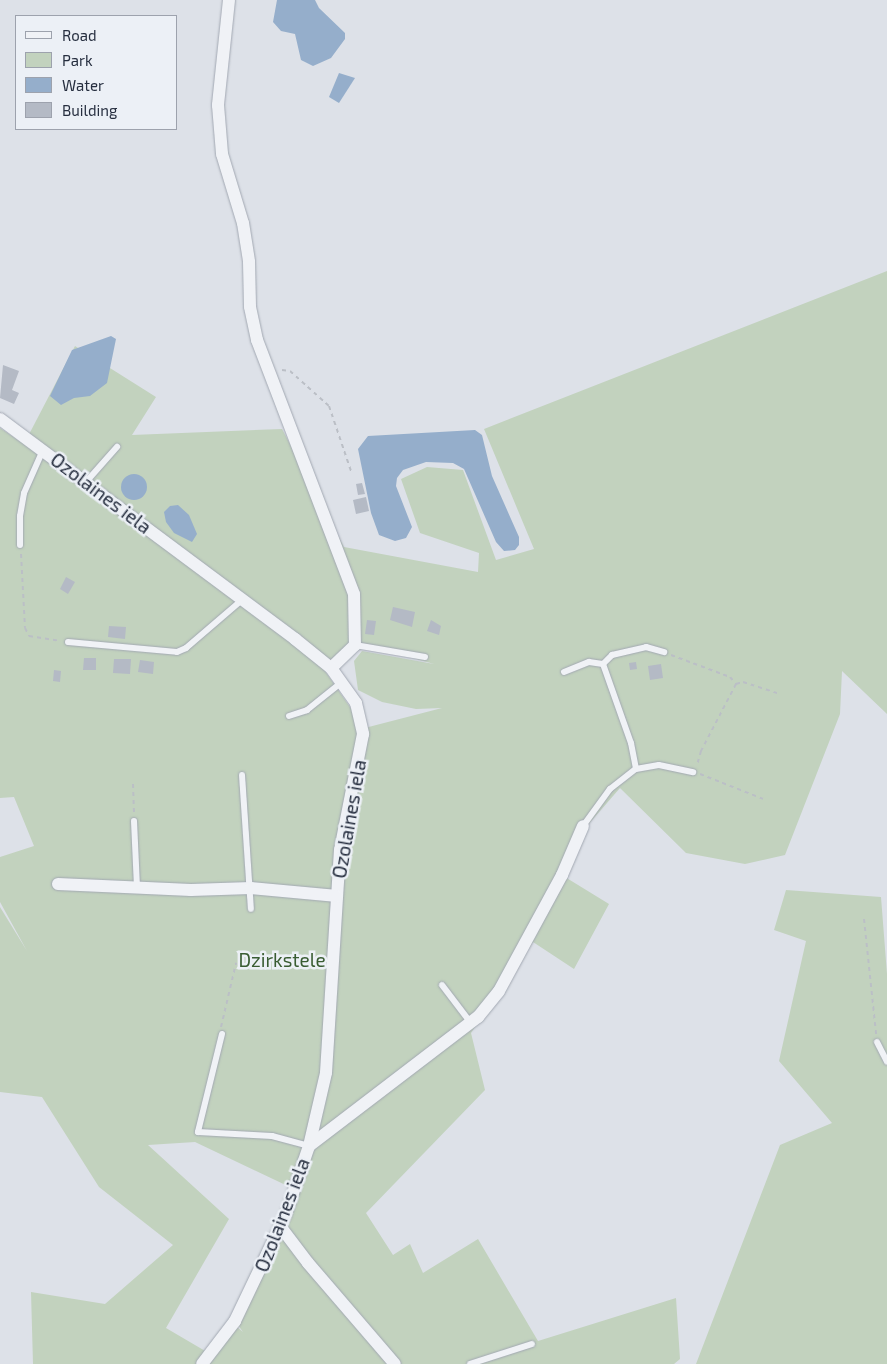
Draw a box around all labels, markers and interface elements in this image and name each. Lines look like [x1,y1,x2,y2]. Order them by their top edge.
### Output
legend [15,15,178,130]
text: Road [62,26,97,44]
text: Park [62,51,93,69]
text: Water [62,76,104,94]
text: Building [62,101,117,119]
street label: Ozolaines iela [46,448,156,538]
street label: Ozolaines iela [327,758,371,880]
park label: Dzirkstele [238,949,326,971]
street label: Ozolaines iela [250,1155,314,1275]

